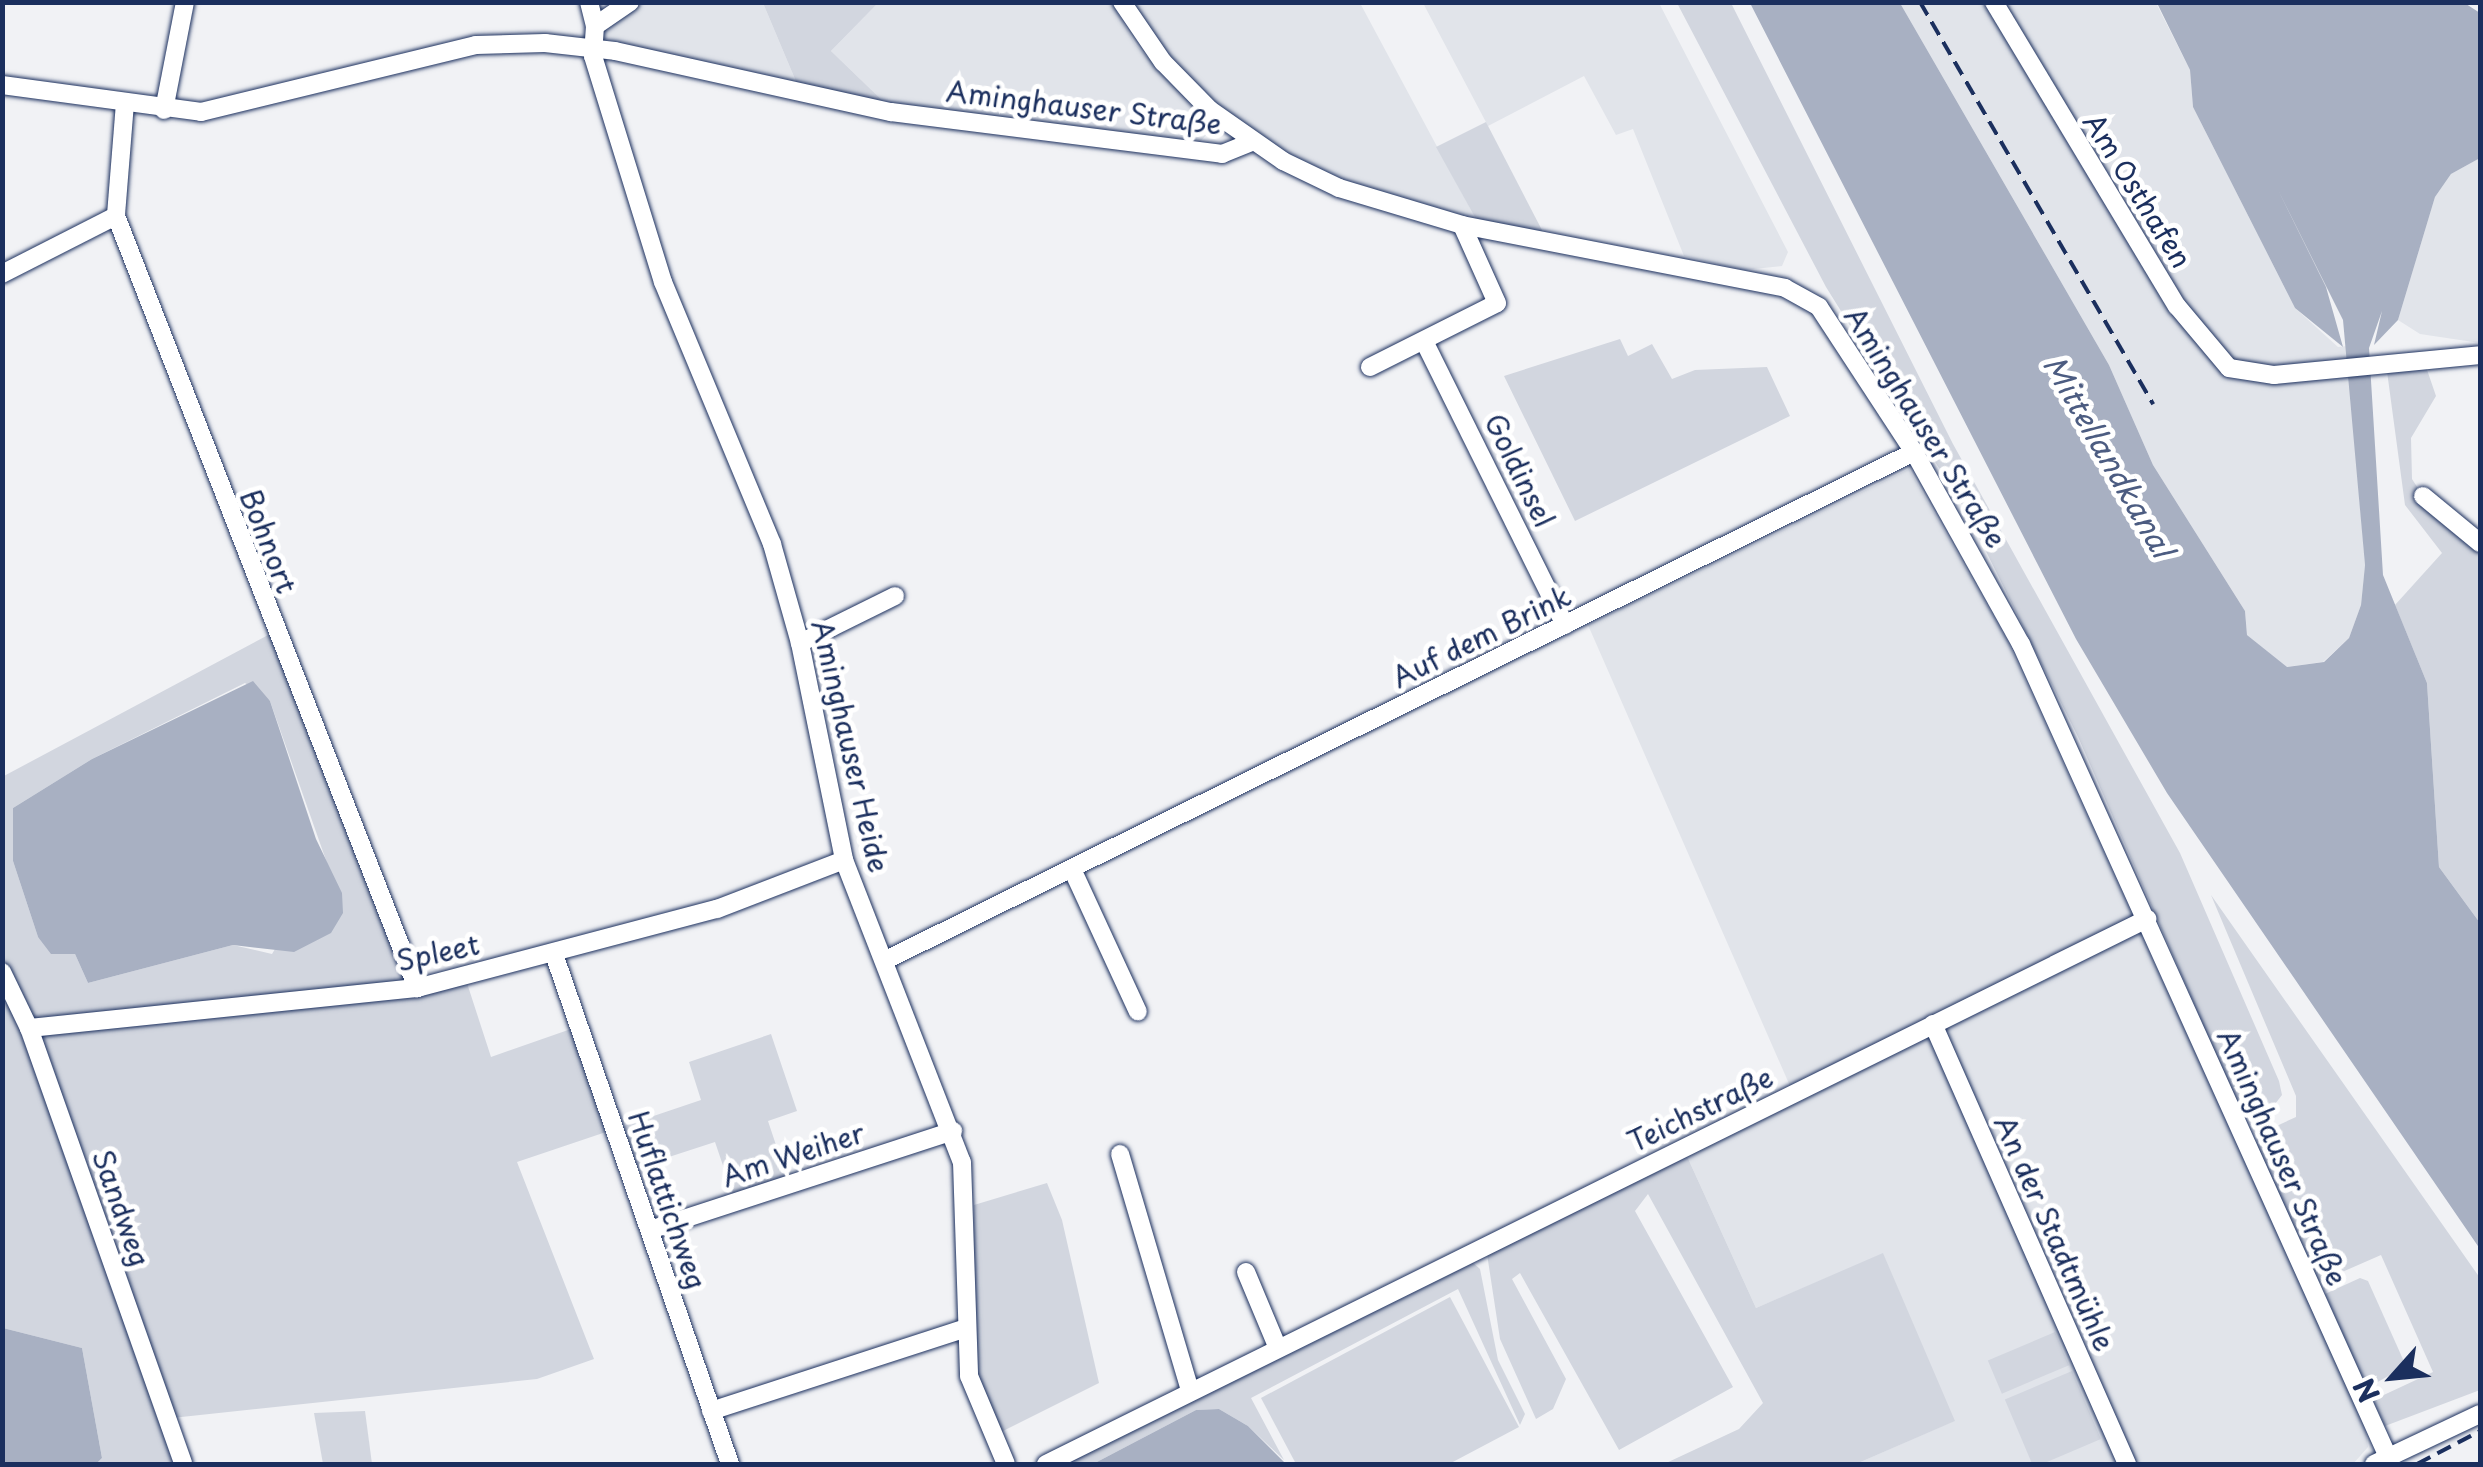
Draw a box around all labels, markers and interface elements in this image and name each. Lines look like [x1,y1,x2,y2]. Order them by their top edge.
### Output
street label: Aminghauser Straße [944,73,1224,141]
street label: Am Osthafen [2077,106,2199,274]
street label: Aminghauser Straße [1838,300,2014,554]
water label: Mittellandkanal [2037,349,2181,563]
street label: Goldinsel [1478,408,1562,532]
street label: Bohnort [234,484,304,598]
street label: Auf dem Brink [1385,578,1577,694]
street label: Aminghauser Heide [805,616,897,876]
street label: Spleet [394,927,482,977]
street label: Aminghauser Straße [2211,1023,2355,1291]
street label: Teichstraße [1622,1059,1778,1159]
street label: Huflattichweg [622,1106,714,1294]
street label: An der Stadtmühle [1988,1110,2122,1356]
street label: Am Weiher [717,1115,869,1193]
street label: Sandweg [86,1145,158,1271]
north arrow [2343,1327,2443,1427]
text: N [2342,1371,2390,1410]

